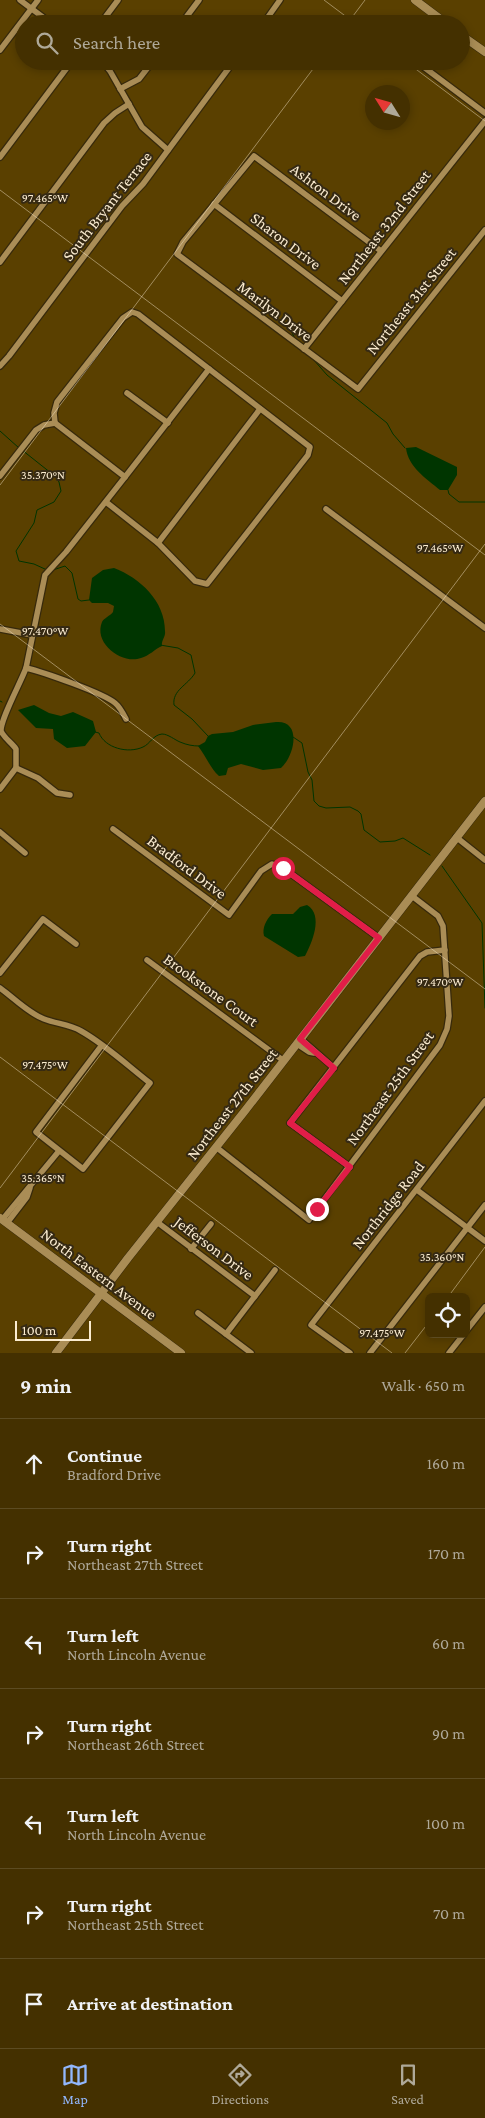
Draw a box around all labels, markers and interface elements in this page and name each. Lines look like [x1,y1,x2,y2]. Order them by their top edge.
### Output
search box [15,15,470,70]
icon: search [33,29,61,57]
text: Search here [73,32,160,53]
north arrow [365,85,410,130]
street label: South Bryant Terrace [59,148,156,265]
street label: Ashton Drive [288,160,364,224]
street label: Northeast 32nd Street [334,166,434,287]
text: 97.465°W [22,191,68,205]
street label: Sharon Drive [248,209,324,273]
street label: Northeast 31st Street [363,244,460,358]
street label: Marilyn Drive [234,278,315,345]
text: 35.370°N [21,468,65,482]
text: 97.465°W [417,541,463,555]
text: 97.470°W [22,624,68,638]
street label: Bradford Drive [144,832,230,902]
route start [272,857,295,880]
street label: Brookstone Court [161,950,262,1030]
text: 97.470°W [417,975,463,989]
street label: Northeast 25th Street [343,1027,437,1148]
street label: Northeast 27th Street [183,1045,281,1163]
text: 97.475°W [22,1058,68,1072]
street label: Northridge Road [349,1157,429,1253]
text: 35.365°N [21,1171,65,1185]
route end [306,1198,329,1221]
street label: Jefferson Drive [169,1212,257,1284]
street label: North Eastern Avenue [38,1225,160,1323]
text: 35.360°N [420,1250,464,1264]
map controls [425,1293,470,1338]
button: locate [425,1293,470,1338]
scale bar [15,1318,91,1341]
text: 100 m [22,1322,56,1338]
text: 97.475°W [359,1326,405,1340]
text: 9 min [20,1374,71,1398]
text: Walk · 650 m [382,1377,465,1394]
text: Continue [67,1445,142,1466]
icon: ahead [20,1450,48,1478]
text: 160 m [427,1455,465,1472]
text: Bradford Drive [67,1466,161,1483]
text: Turn right [67,1535,152,1556]
icon: right [20,1540,48,1568]
text: 170 m [428,1545,465,1562]
text: Northeast 27th Street [67,1556,203,1573]
text: Turn left [67,1625,139,1646]
icon: left [20,1630,48,1658]
text: 60 m [432,1635,465,1652]
text: North Lincoln Avenue [67,1646,206,1663]
text: Turn right [67,1715,152,1736]
icon: right [20,1720,48,1748]
text: 90 m [432,1725,465,1742]
text: Northeast 26th Street [67,1736,204,1753]
text: Turn left [67,1805,139,1826]
icon: left [20,1810,48,1838]
text: 100 m [426,1815,465,1832]
text: North Lincoln Avenue [67,1826,206,1843]
text: Turn right [67,1895,152,1916]
icon: right [20,1900,48,1928]
text: 70 m [433,1905,465,1922]
text: Northeast 25th Street [67,1916,203,1933]
icon: arrive [20,1990,48,2018]
text: Arrive at destination [67,1993,233,2014]
tab: Map [61,2061,89,2107]
tab: Directions [211,2061,269,2107]
tab: Saved [391,2061,424,2107]

